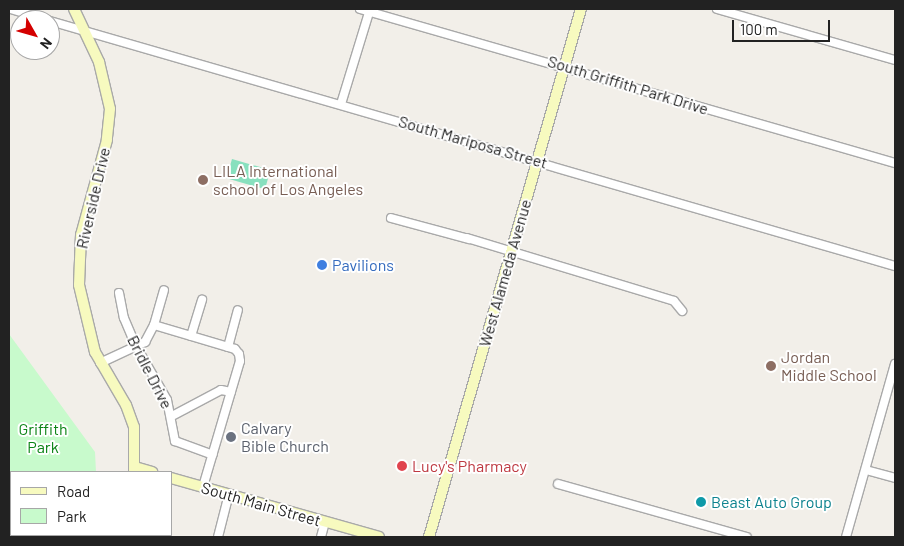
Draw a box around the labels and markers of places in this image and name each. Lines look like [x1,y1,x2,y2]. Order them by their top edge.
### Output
place label: LILA International school of Los Angeles [213,161,363,199]
marker: LILA International school of Los Angeles [197,174,209,186]
place label: Pavilions [332,255,394,275]
marker: Pavilions [316,259,328,271]
place label: Jordan Middle School [781,347,877,385]
marker: Jordan Middle School [765,360,777,372]
place label: Calvary Bible Church [241,418,329,456]
marker: Calvary Bible Church [225,431,237,443]
place label: Lucy's Pharmacy [412,456,527,476]
marker: Lucy's Pharmacy [396,460,408,472]
place label: Beast Auto Group [711,492,832,512]
marker: Beast Auto Group [695,496,707,508]

